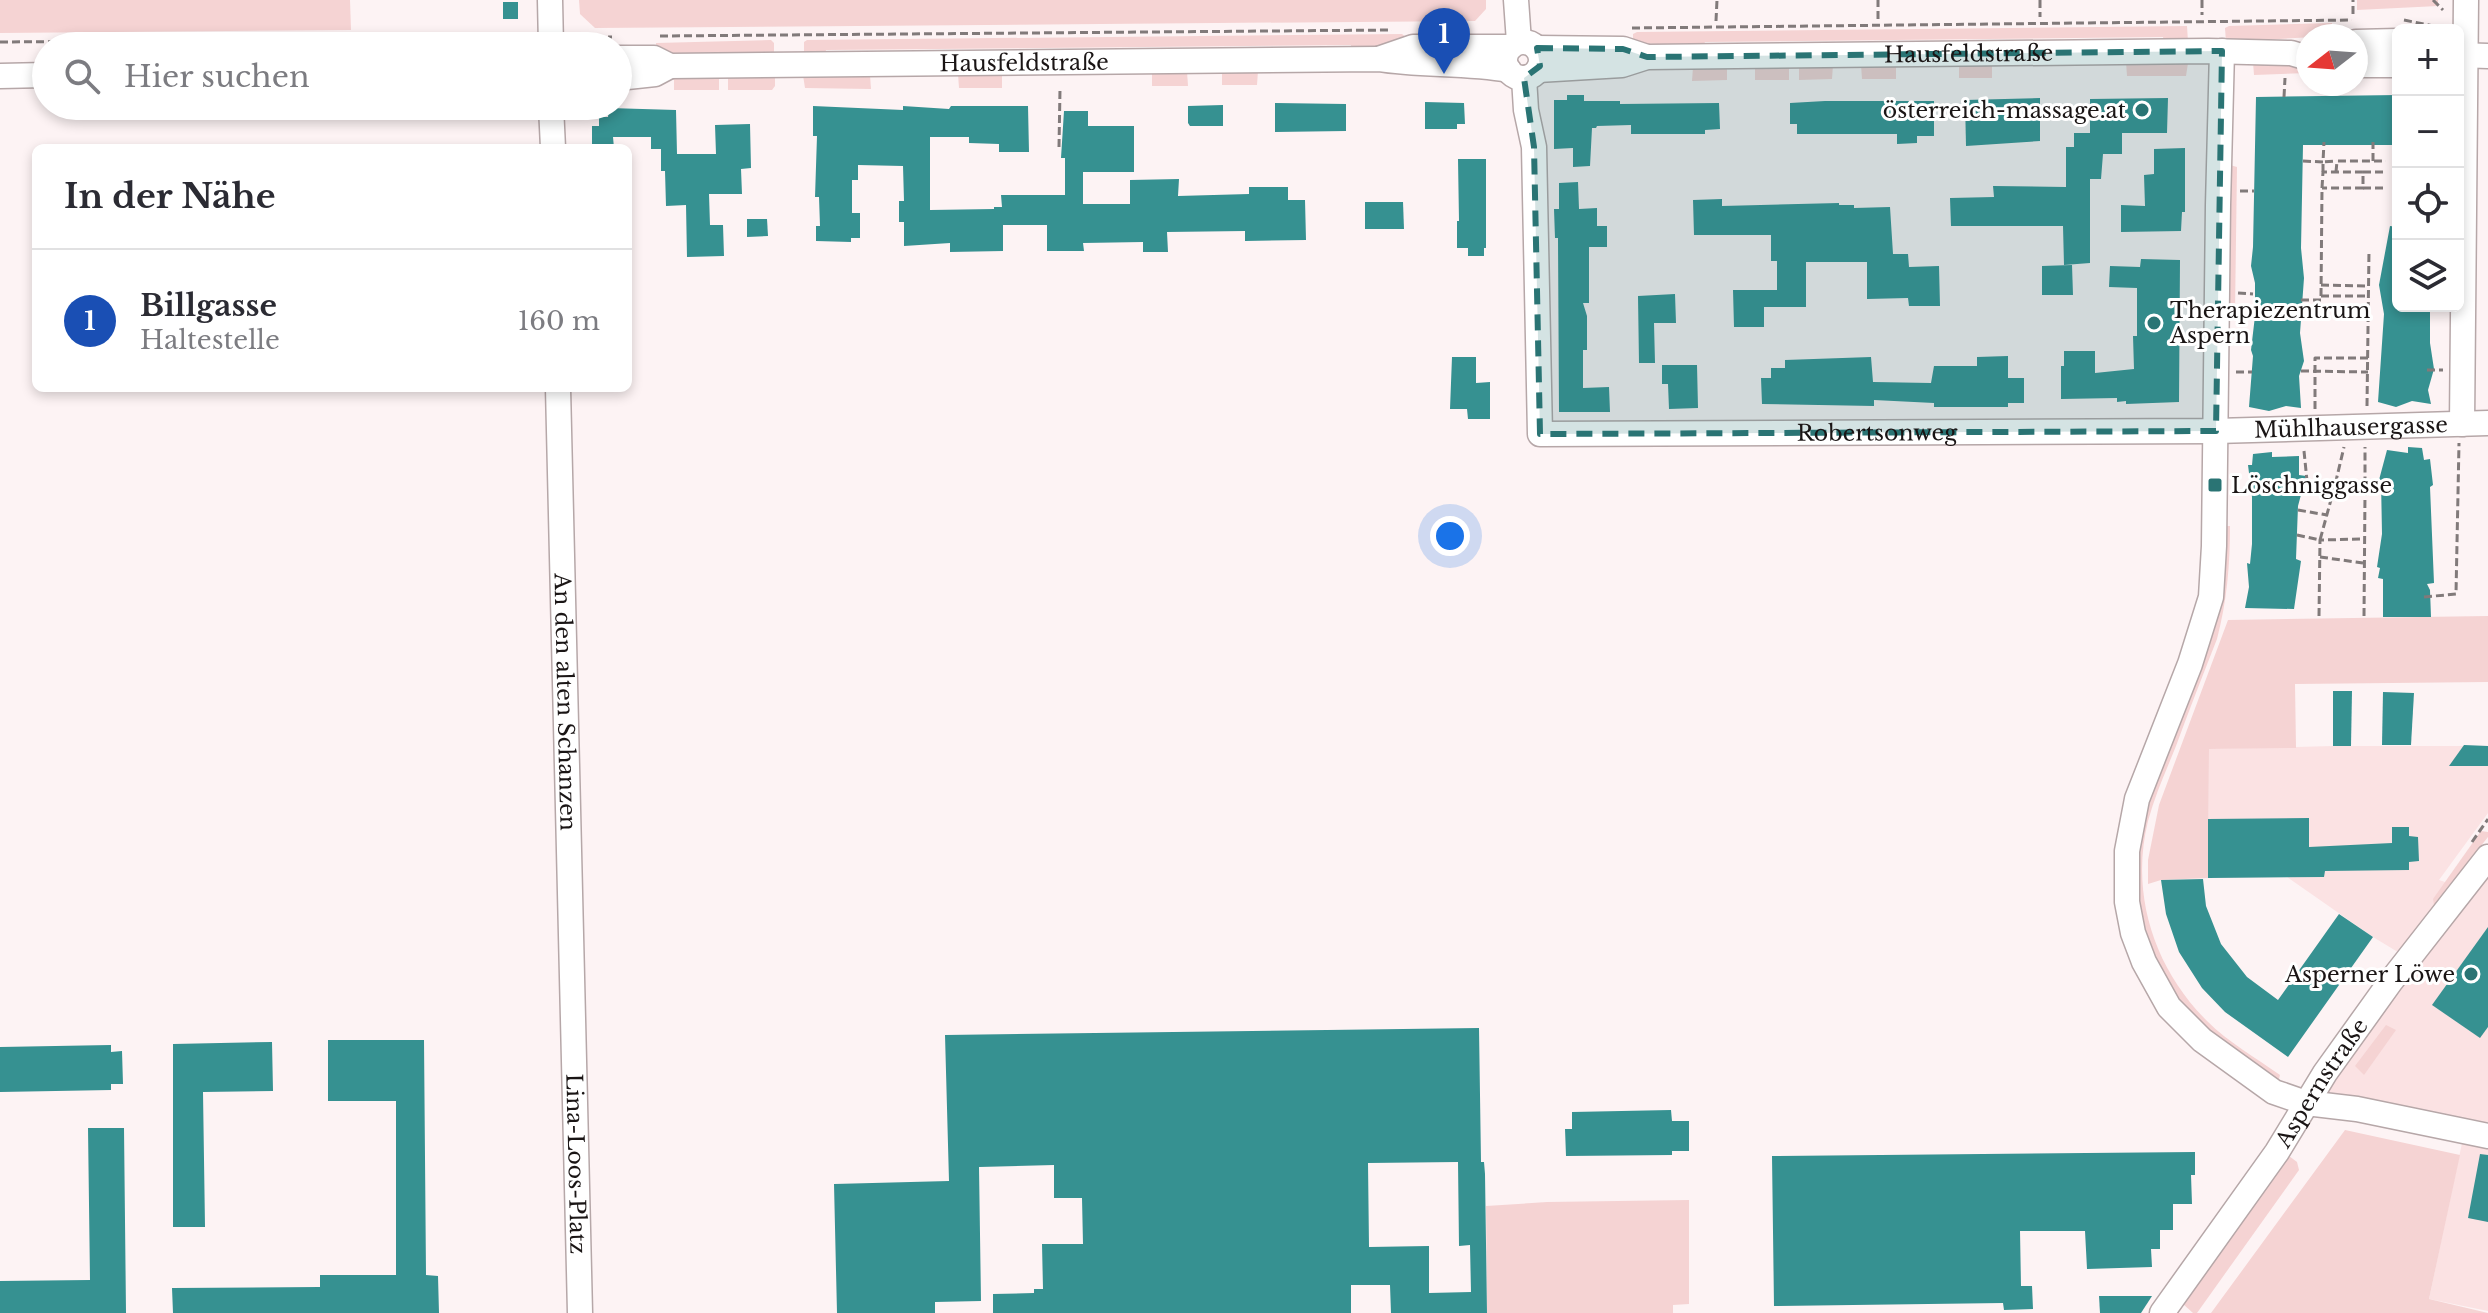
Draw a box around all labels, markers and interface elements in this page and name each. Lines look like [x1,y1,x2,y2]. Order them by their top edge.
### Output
pin: 1 [1418,8,1470,74]
north arrow [2296,24,2368,96]
map controls [2392,24,2464,312]
button: + [2392,24,2464,96]
search box [32,32,632,120]
street label: Hausfeldstraße [1884,39,2053,68]
street label: Hausfeldstraße [939,48,1109,77]
icon: search [60,54,104,98]
text: Hier suchen [124,58,310,95]
button: − [2392,96,2464,168]
place label: österreich-massage.at [1883,97,2127,124]
marker: österreich-massage.at [2133,101,2151,119]
button: locate [2392,168,2464,240]
text: In der Nähe [64,175,276,217]
button: layers [2392,240,2464,312]
text: Billgasse [140,287,277,324]
place label: Therapiezentrum Aspern [2169,297,2371,349]
text: 1 [84,305,96,337]
text: 160 m [518,305,600,337]
marker: Therapiezentrum Aspern [2145,314,2163,332]
text: Haltestelle [140,324,280,356]
street label: Mühlhausergasse [2254,411,2448,443]
street label: Robertsonweg [1797,419,1958,446]
place label: Löschniggasse [2231,472,2392,499]
marker: Löschniggasse [2206,476,2224,494]
your location [1430,516,1470,556]
street label: An den alten Schanzen [549,572,582,831]
place label: Asperner Löwe [2284,961,2455,988]
marker: Asperner Löwe [2462,965,2480,983]
street label: Aspernstraße [2269,1013,2373,1153]
street label: Lina-Loos-Platz [561,1073,592,1254]

